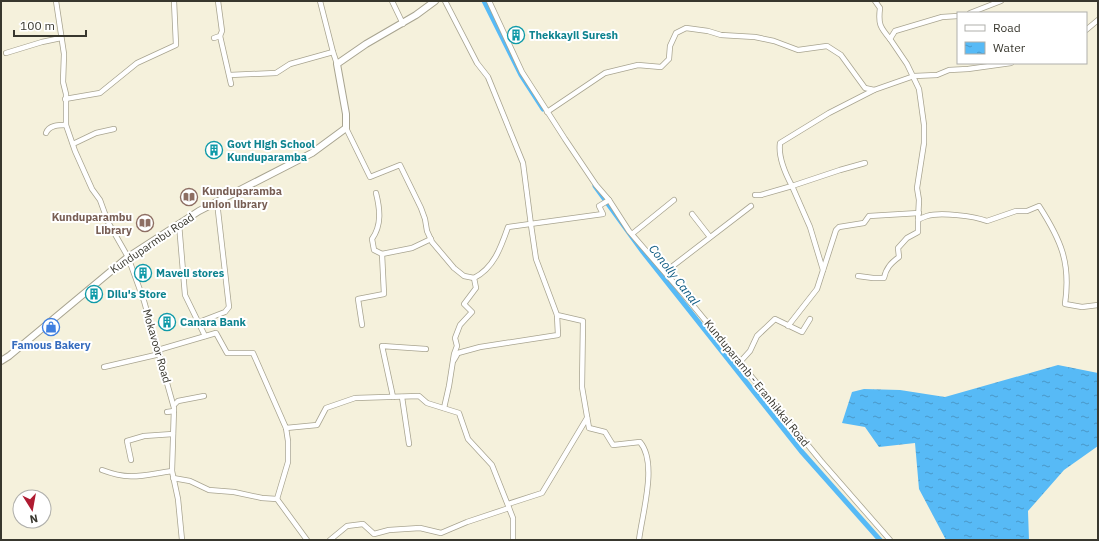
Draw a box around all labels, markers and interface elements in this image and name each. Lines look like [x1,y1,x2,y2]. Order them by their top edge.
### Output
scale bar [14,12,86,38]
legend [957,12,1087,64]
text: 100 m [20,18,55,33]
text: Road [993,20,1021,35]
building icon: Thekkayil Suresh [506,25,526,45]
place label: Thekkayil Suresh [529,28,618,42]
text: Water [993,40,1026,55]
place label: Govt High School Kunduparamba [227,137,316,164]
building icon: Govt High School Kunduparamba [204,140,224,160]
place label: Kunduparamba union library [202,184,282,211]
library icon: Kunduparamba union library [179,187,199,207]
place label: Kunduparambu Library [52,210,132,237]
street label: Kunduparmbu Road [107,210,197,276]
library icon: Kunduparambu Library [135,213,155,233]
water label: Conolly Canal [646,241,703,309]
building icon: Maveli stores [133,263,153,283]
place label: Maveli stores [156,266,225,280]
building icon: Dilu's Store [84,284,104,304]
place label: Dilu's Store [107,287,167,301]
street label: Mokavoor Road [140,307,174,385]
building icon: Canara Bank [157,312,177,332]
place label: Canara Bank [180,315,247,329]
shop icon: Famous Bakery [41,317,61,337]
street label: Kunduparamb - Eranhikkal Road [701,317,813,449]
place label: Famous Bakery [11,338,91,352]
north arrow [12,489,52,529]
text: N [29,511,39,526]

